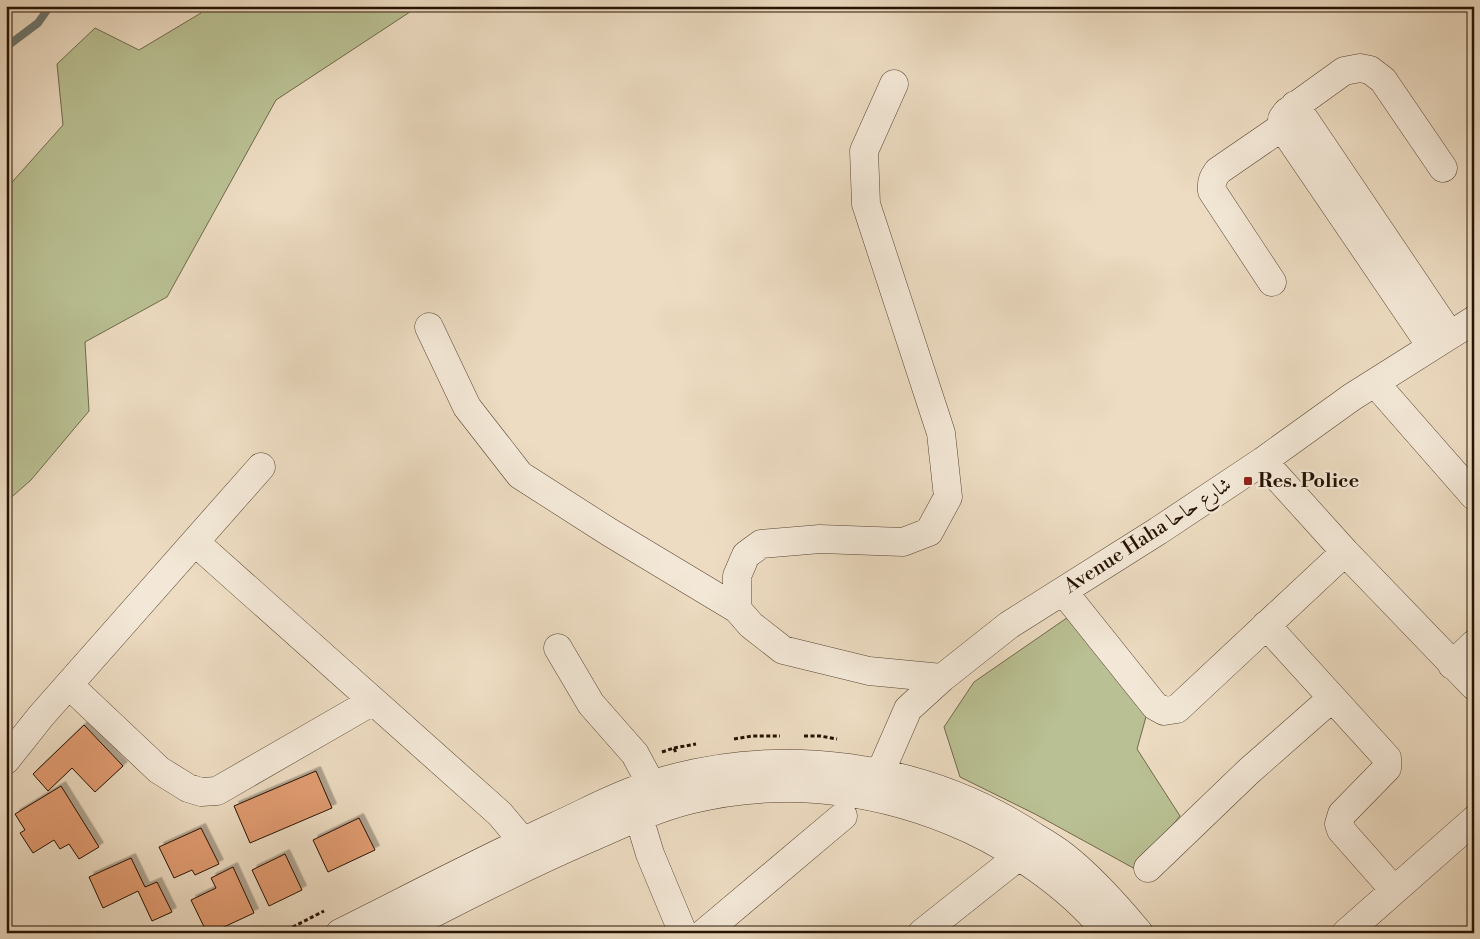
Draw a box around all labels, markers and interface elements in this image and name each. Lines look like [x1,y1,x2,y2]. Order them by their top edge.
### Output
place label: Res. Police [1258,469,1359,494]
street label: Avenue Haha شارع حاحا [1059,473,1239,603]
marker: Res. Police [1242,475,1254,487]

